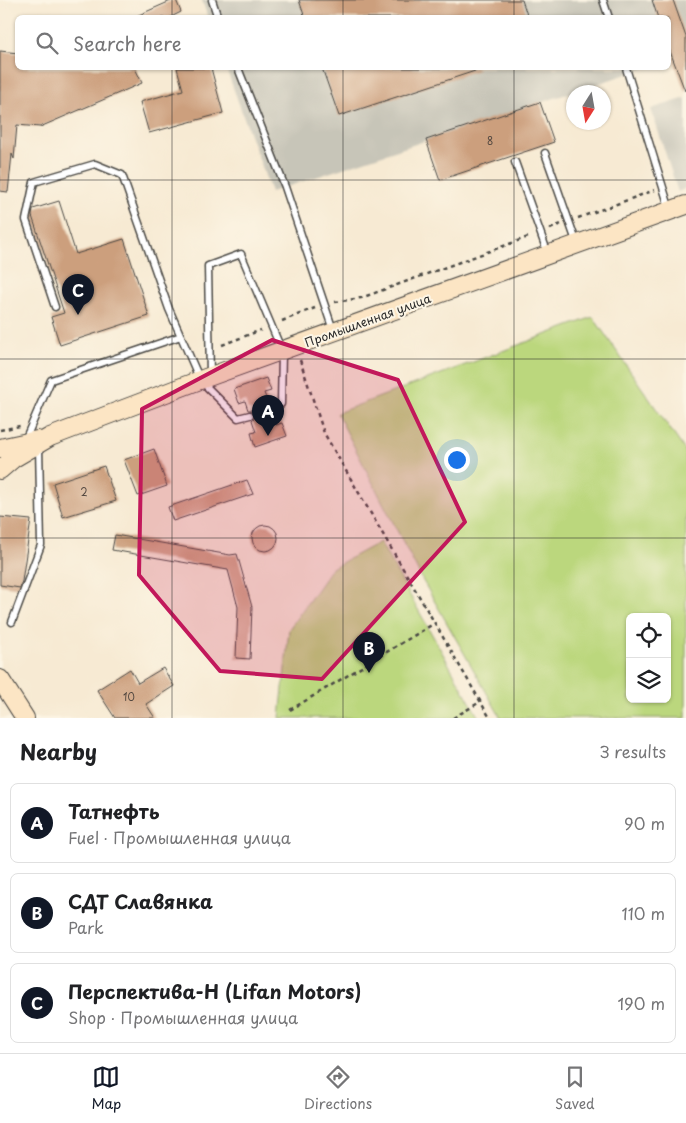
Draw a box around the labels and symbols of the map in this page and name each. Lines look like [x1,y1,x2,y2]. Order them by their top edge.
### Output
north arrow [566,85,611,130]
house number: 8 [487,133,493,148]
pin: C [62,274,94,315]
street label: Промышленная улица [302,289,434,351]
pin: A [252,395,284,436]
your location [444,447,470,473]
house number: 2 [80,484,88,499]
pin: B [353,632,385,673]
house number: 10 [123,689,135,704]

